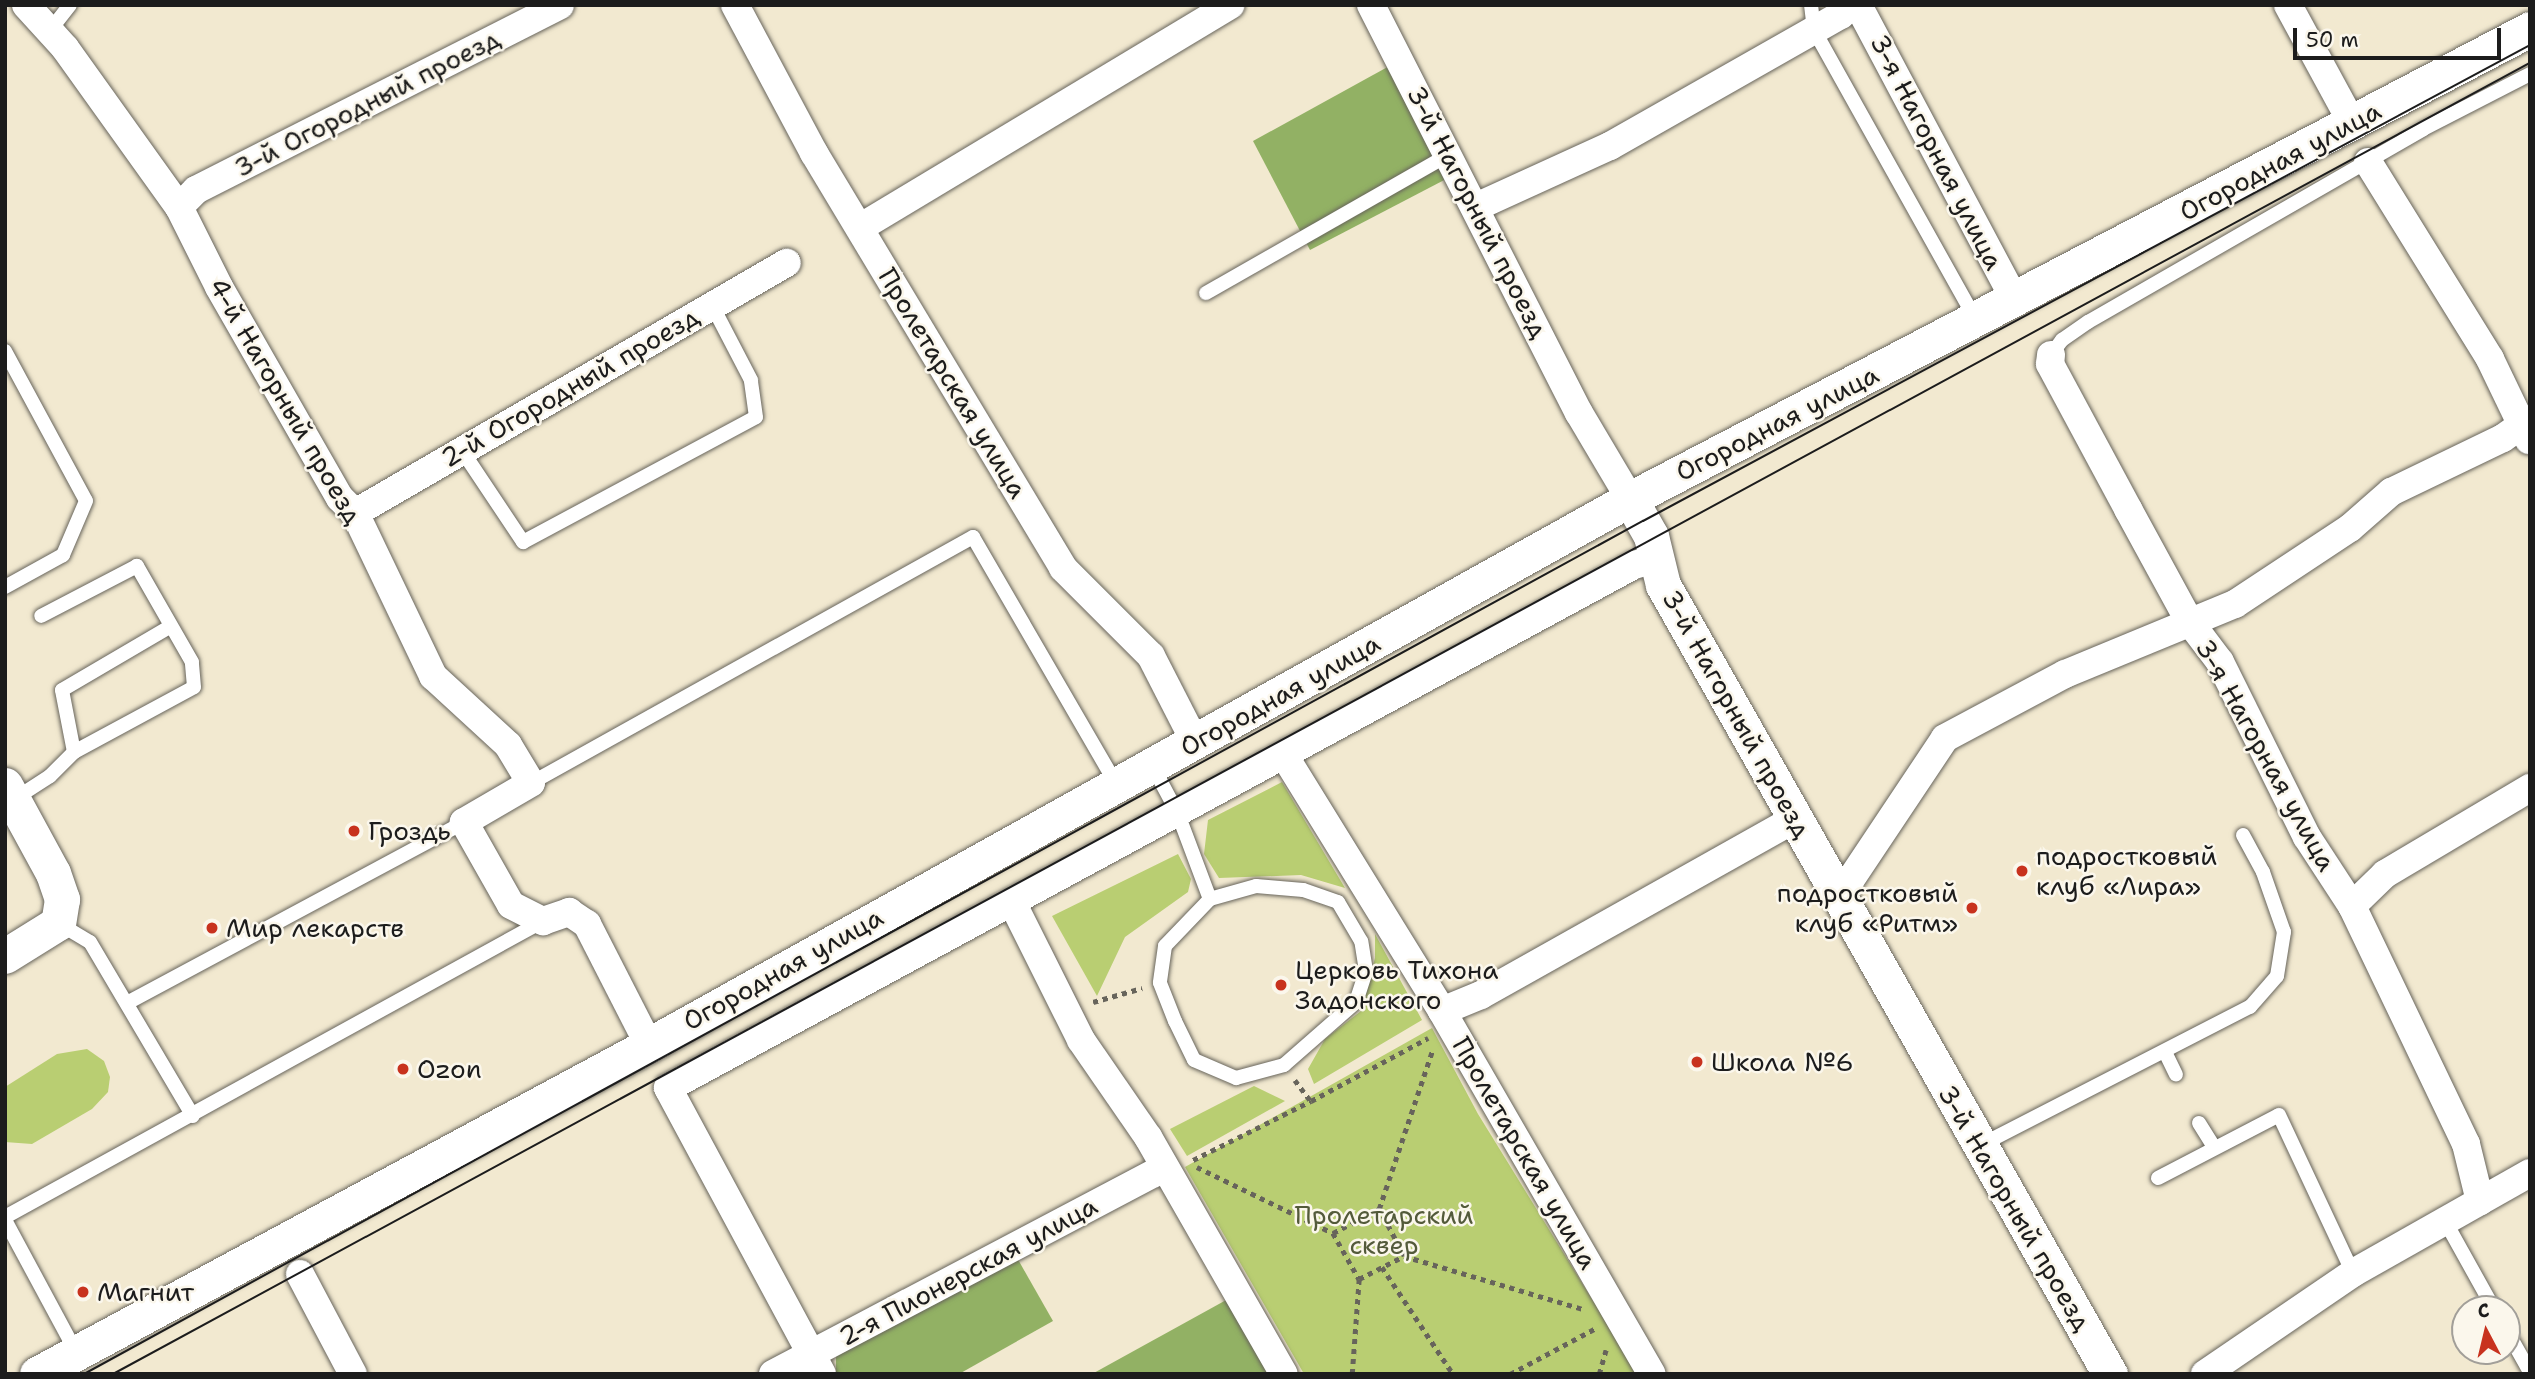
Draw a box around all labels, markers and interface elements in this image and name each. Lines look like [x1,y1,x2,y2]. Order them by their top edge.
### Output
scale bar [2297,14,2505,58]
street label: 3-й Огородный проезд [229,22,505,184]
text: 50 m [2306,26,2359,54]
street label: 3-я Нагорная улица [1864,29,2010,275]
street label: 3-й Нагорный проезд [1401,81,1555,343]
street label: Огородная улица [2174,95,2386,227]
street label: Пролетарская улица [872,262,1034,504]
street label: 4-й Нагорный проезд [203,272,369,530]
street label: 2-й Огородный проезд [435,300,705,474]
street label: Огородная улица [1670,358,1884,488]
street label: 3-й Нагорный проезд [1656,584,1818,844]
street label: Огородная улица [1175,627,1385,763]
street label: 3-я Нагорная улица [2189,634,2343,876]
place label: Гроздь [368,815,451,847]
marker: Гроздь [346,823,362,839]
place label: подростковый клуб «Лира» [2036,840,2217,902]
marker: подростковый клуб «Лира» [2014,863,2030,879]
place label: подростковый клуб «Ритм» [1777,877,1958,938]
marker: подростковый клуб «Ритм» [1964,900,1980,916]
street label: Огородная улица [678,901,888,1037]
place label: Мир лекарств [226,912,404,944]
marker: Мир лекарств [204,920,220,936]
place label: Церковь Тихона Задонского [1295,954,1498,1016]
marker: Церковь Тихона Задонского [1273,977,1289,993]
street label: Пролетарская улица [1446,1031,1604,1275]
place label: Школа №6 [1711,1046,1854,1078]
place label: Ozon [417,1053,482,1085]
marker: Школа №6 [1689,1054,1705,1070]
marker: Ozon [395,1061,411,1077]
street label: 3-й Нагорный проезд [1932,1079,2098,1337]
street label: 2-я Пионерская улица [834,1190,1102,1352]
park label: Пролетарский сквер [1295,1199,1473,1260]
place label: Магнит [97,1276,194,1308]
marker: Магнит [75,1284,91,1300]
north arrow [2451,1295,2521,1365]
text: С [2476,1298,2491,1324]

